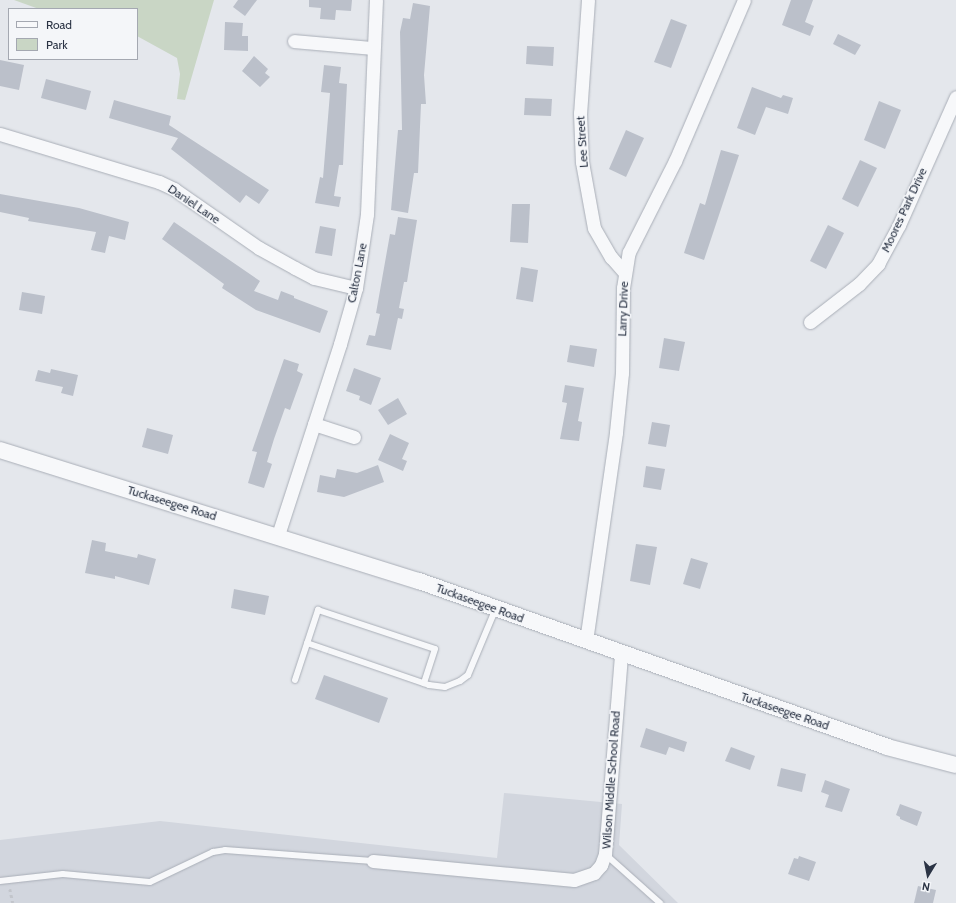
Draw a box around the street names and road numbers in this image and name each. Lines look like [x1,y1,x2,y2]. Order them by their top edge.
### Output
street label: Lee Street [573,116,591,168]
street label: Moores Park Drive [878,165,930,255]
street label: Daniel Lane [165,181,223,227]
street label: Calton Lane [344,242,370,304]
street label: Larry Drive [615,281,631,337]
street label: Tuckaseegee Road [126,483,218,523]
street label: Tuckaseegee Road [434,580,526,626]
street label: Tuckaseegee Road [739,689,831,733]
street label: Wilson Middle School Road [599,710,623,850]

